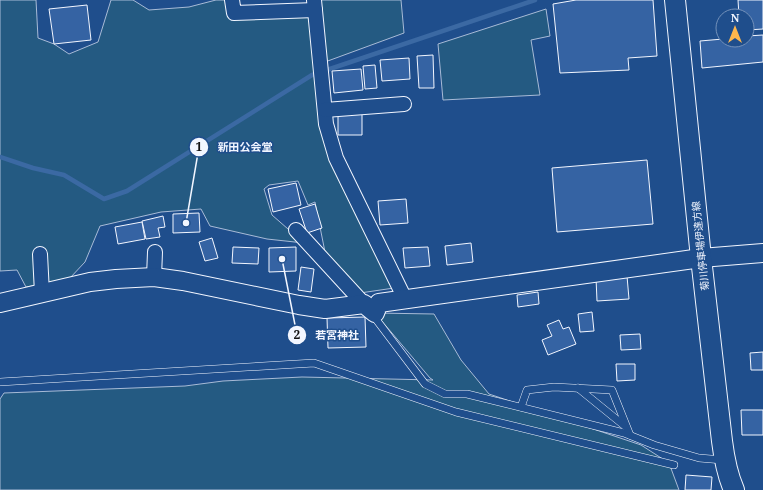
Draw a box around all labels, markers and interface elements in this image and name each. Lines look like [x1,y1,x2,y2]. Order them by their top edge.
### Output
north arrow [715,8,755,48]
text: N [731,10,740,25]
callout: 新田公会堂 [189,135,280,158]
text: 1 [196,138,203,155]
text: 新田公会堂 [218,139,273,154]
street label: 菊川停車場伊達方線 [688,201,712,291]
callout: 若宮神社 [287,323,367,346]
text: 2 [294,326,301,343]
text: 若宮神社 [315,327,359,342]

